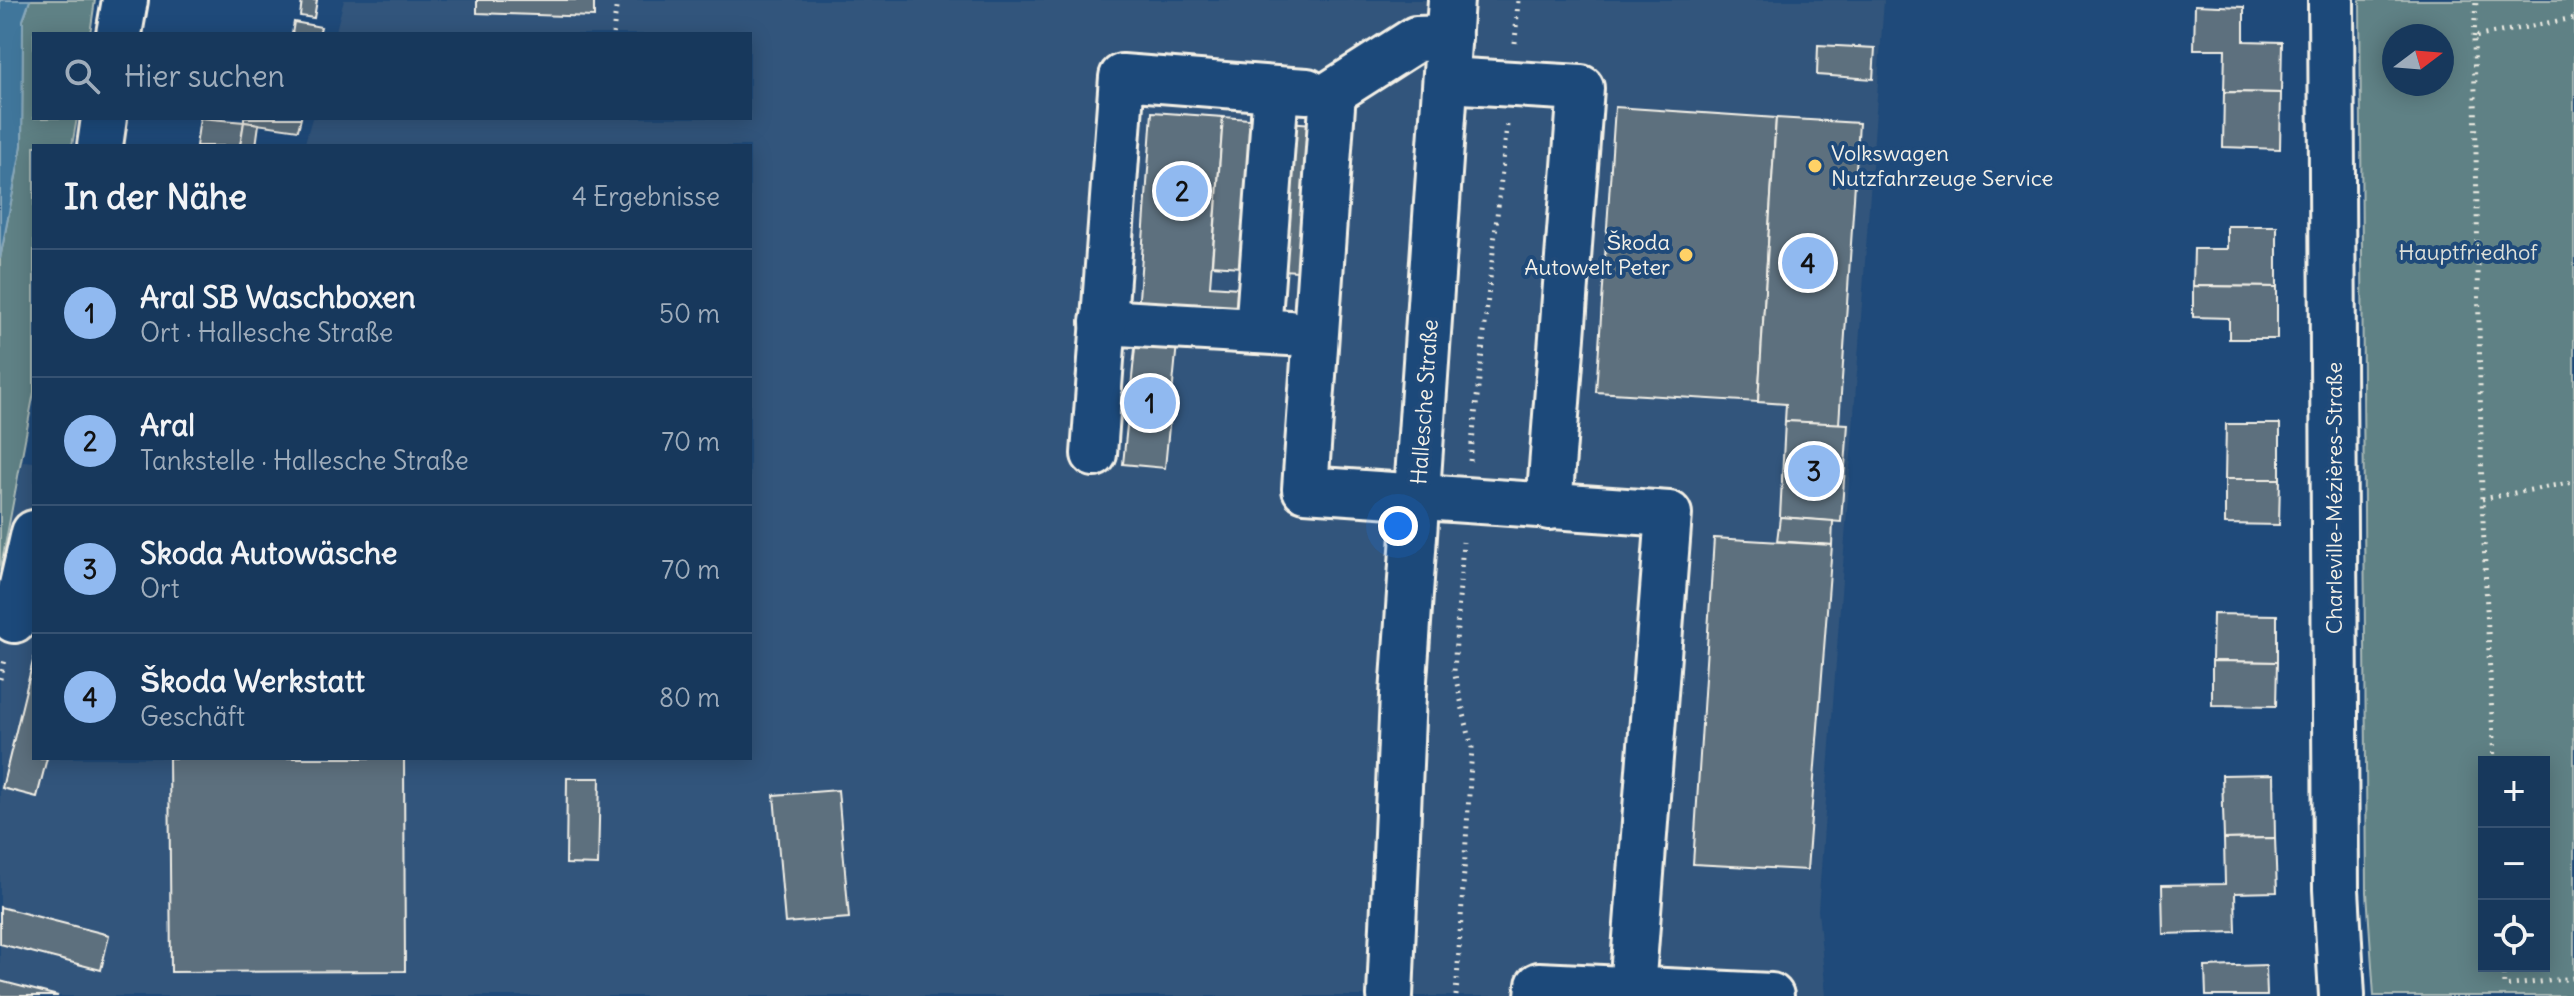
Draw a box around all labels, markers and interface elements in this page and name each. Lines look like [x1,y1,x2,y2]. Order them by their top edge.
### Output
north arrow [2382,24,2454,96]
search box [32,32,752,120]
icon: search [60,54,104,98]
text: Hier suchen [124,57,285,95]
place label: Volkswagen Nutzfahrzeuge Service [1831,139,2053,192]
marker: Volkswagen Nutzfahrzeuge Service [1806,157,1824,175]
pin: 2 [1156,161,1208,221]
text: In der Nähe [64,175,247,218]
text: 4 Ergebnisse [572,180,720,213]
place label: Škoda Autowelt Peter [1524,228,1670,281]
pin: 4 [1782,233,1834,293]
park label: Hauptfriedhof [2399,238,2538,266]
marker: Škoda Autowelt Peter [1677,246,1695,264]
text: Aral SB Waschboxen [140,278,416,316]
text: 1 [85,297,95,330]
text: 50 m [659,297,720,330]
text: Ort · Hallesche Straße [140,316,393,349]
street label: Hallesche Straße [1404,318,1444,486]
street label: Charleville-Mézières-Straße [2320,362,2348,634]
pin: 1 [1124,373,1176,433]
text: Aral [140,406,195,444]
text: 2 [83,425,97,458]
text: 70 m [661,425,720,458]
pin: 3 [1788,441,1840,501]
text: Tankstelle · Hallesche Straße [140,444,469,477]
your location [1378,506,1418,546]
text: Skoda Autowäsche [140,534,397,572]
text: 3 [83,553,97,586]
text: 70 m [661,553,720,586]
text: Ort [140,572,180,605]
text: Škoda Werkstatt [140,662,365,700]
text: 4 [82,681,98,714]
text: 80 m [659,681,720,714]
text: Geschäft [140,700,245,733]
map controls [2478,756,2550,972]
button: + [2478,756,2550,828]
button: − [2478,828,2550,900]
button: locate [2478,900,2550,972]

